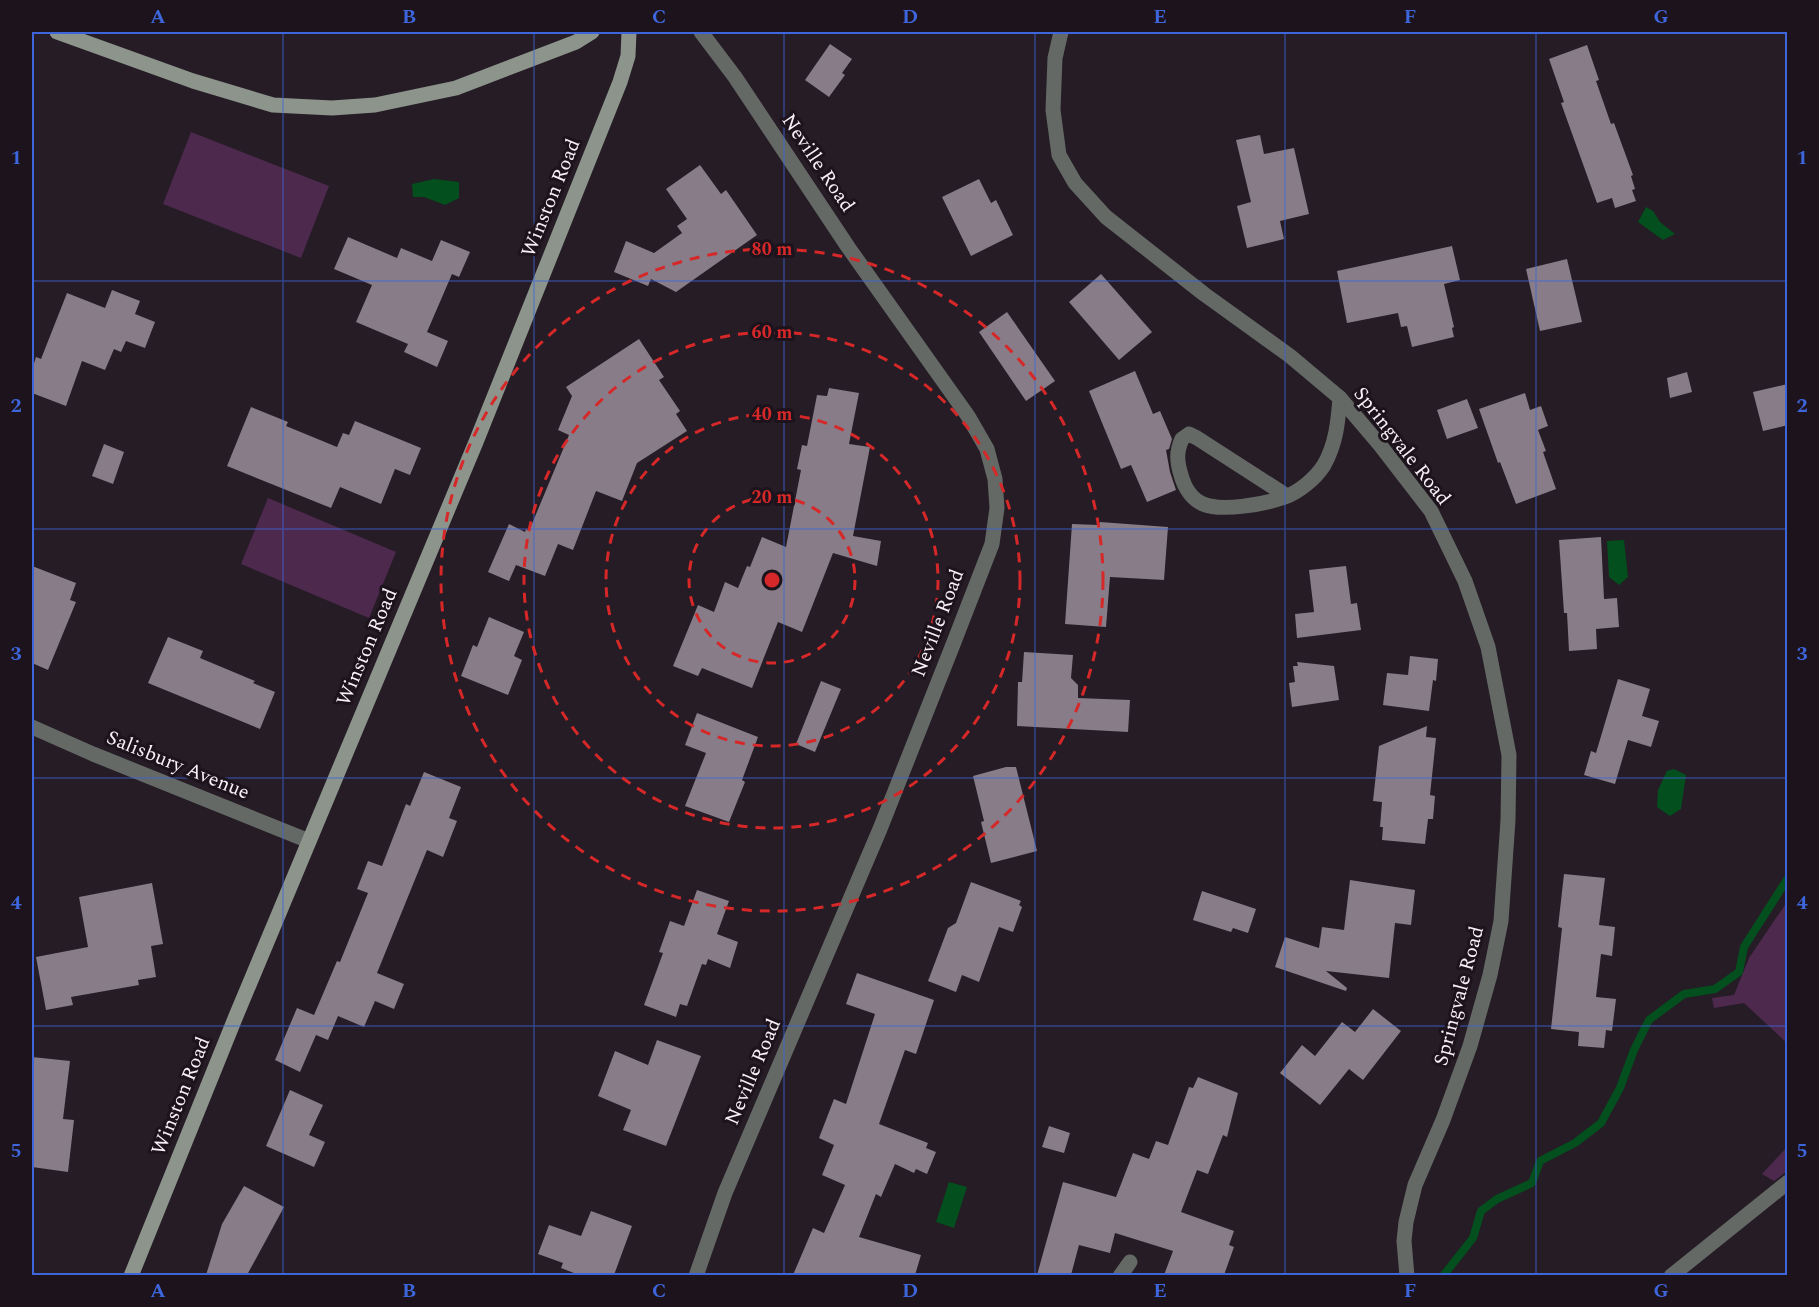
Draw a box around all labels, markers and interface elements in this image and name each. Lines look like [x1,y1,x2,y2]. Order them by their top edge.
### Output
text: A [150,2,166,32]
text: B [402,2,416,32]
text: C [652,2,666,32]
text: D [902,2,918,32]
text: E [1153,2,1167,32]
text: F [1404,2,1416,32]
text: G [1653,2,1669,32]
street label: Neville Road [774,108,862,218]
street label: Winston Road [514,134,588,262]
text: 1 [10,143,22,173]
text: 1 [1796,143,1808,173]
text: 80 m [752,236,792,263]
text: 60 m [752,319,792,346]
street label: Springvale Road [1346,380,1458,512]
text: 2 [10,391,22,421]
text: 2 [1796,391,1808,421]
text: 40 m [752,401,792,428]
text: 20 m [752,484,792,511]
street label: Neville Road [904,565,972,681]
centre of rings [762,570,782,590]
street label: Winston Road [329,583,405,711]
text: 3 [10,639,22,669]
text: 3 [1796,639,1808,669]
street label: Salisbury Avenue [102,723,254,807]
text: 4 [10,888,22,918]
text: 4 [1796,888,1808,918]
street label: Springvale Road [1426,923,1492,1069]
street label: Neville Road [717,1014,789,1130]
street label: Winston Road [144,1032,218,1160]
text: 5 [10,1136,22,1166]
text: 5 [1796,1136,1808,1166]
text: A [150,1276,166,1306]
text: B [402,1276,416,1306]
text: C [652,1276,666,1306]
text: D [902,1276,918,1306]
text: E [1153,1276,1167,1306]
text: F [1404,1276,1416,1306]
text: G [1653,1276,1669,1306]

